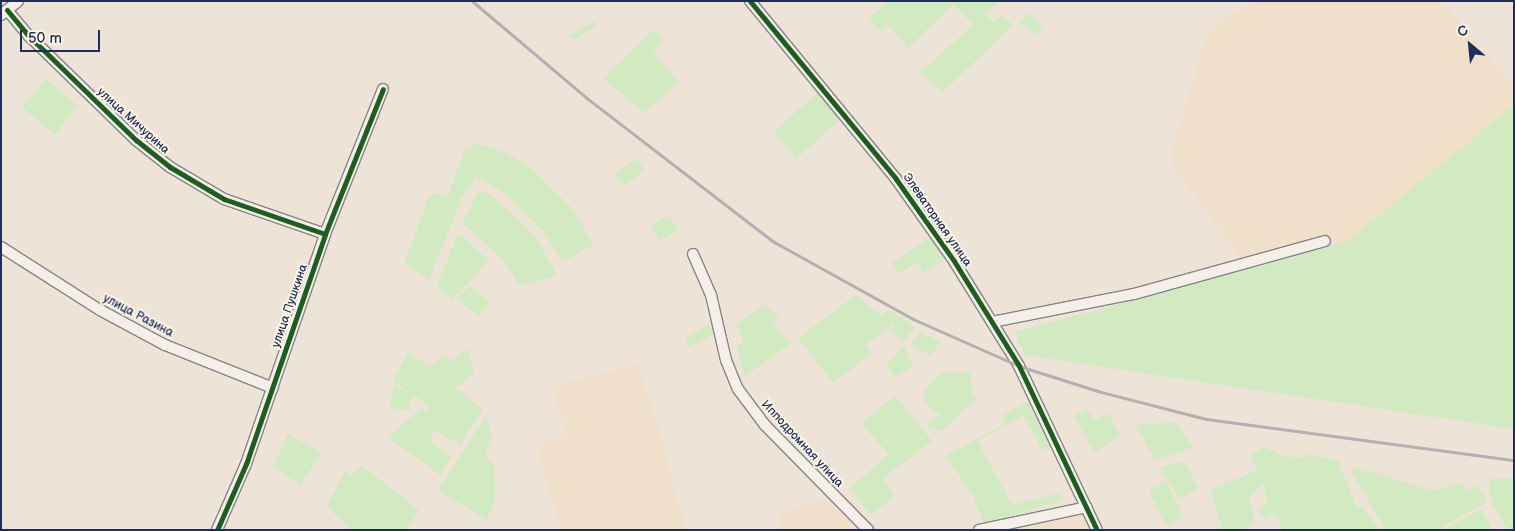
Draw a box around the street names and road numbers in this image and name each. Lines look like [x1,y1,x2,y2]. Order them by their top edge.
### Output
street label: улица Мичурина [94,85,172,157]
street label: Элеваторная улица [899,171,975,269]
street label: улица Пушкина [269,262,311,350]
street label: улица Разина [100,291,176,341]
street label: Ипподромная улица [758,397,846,491]

